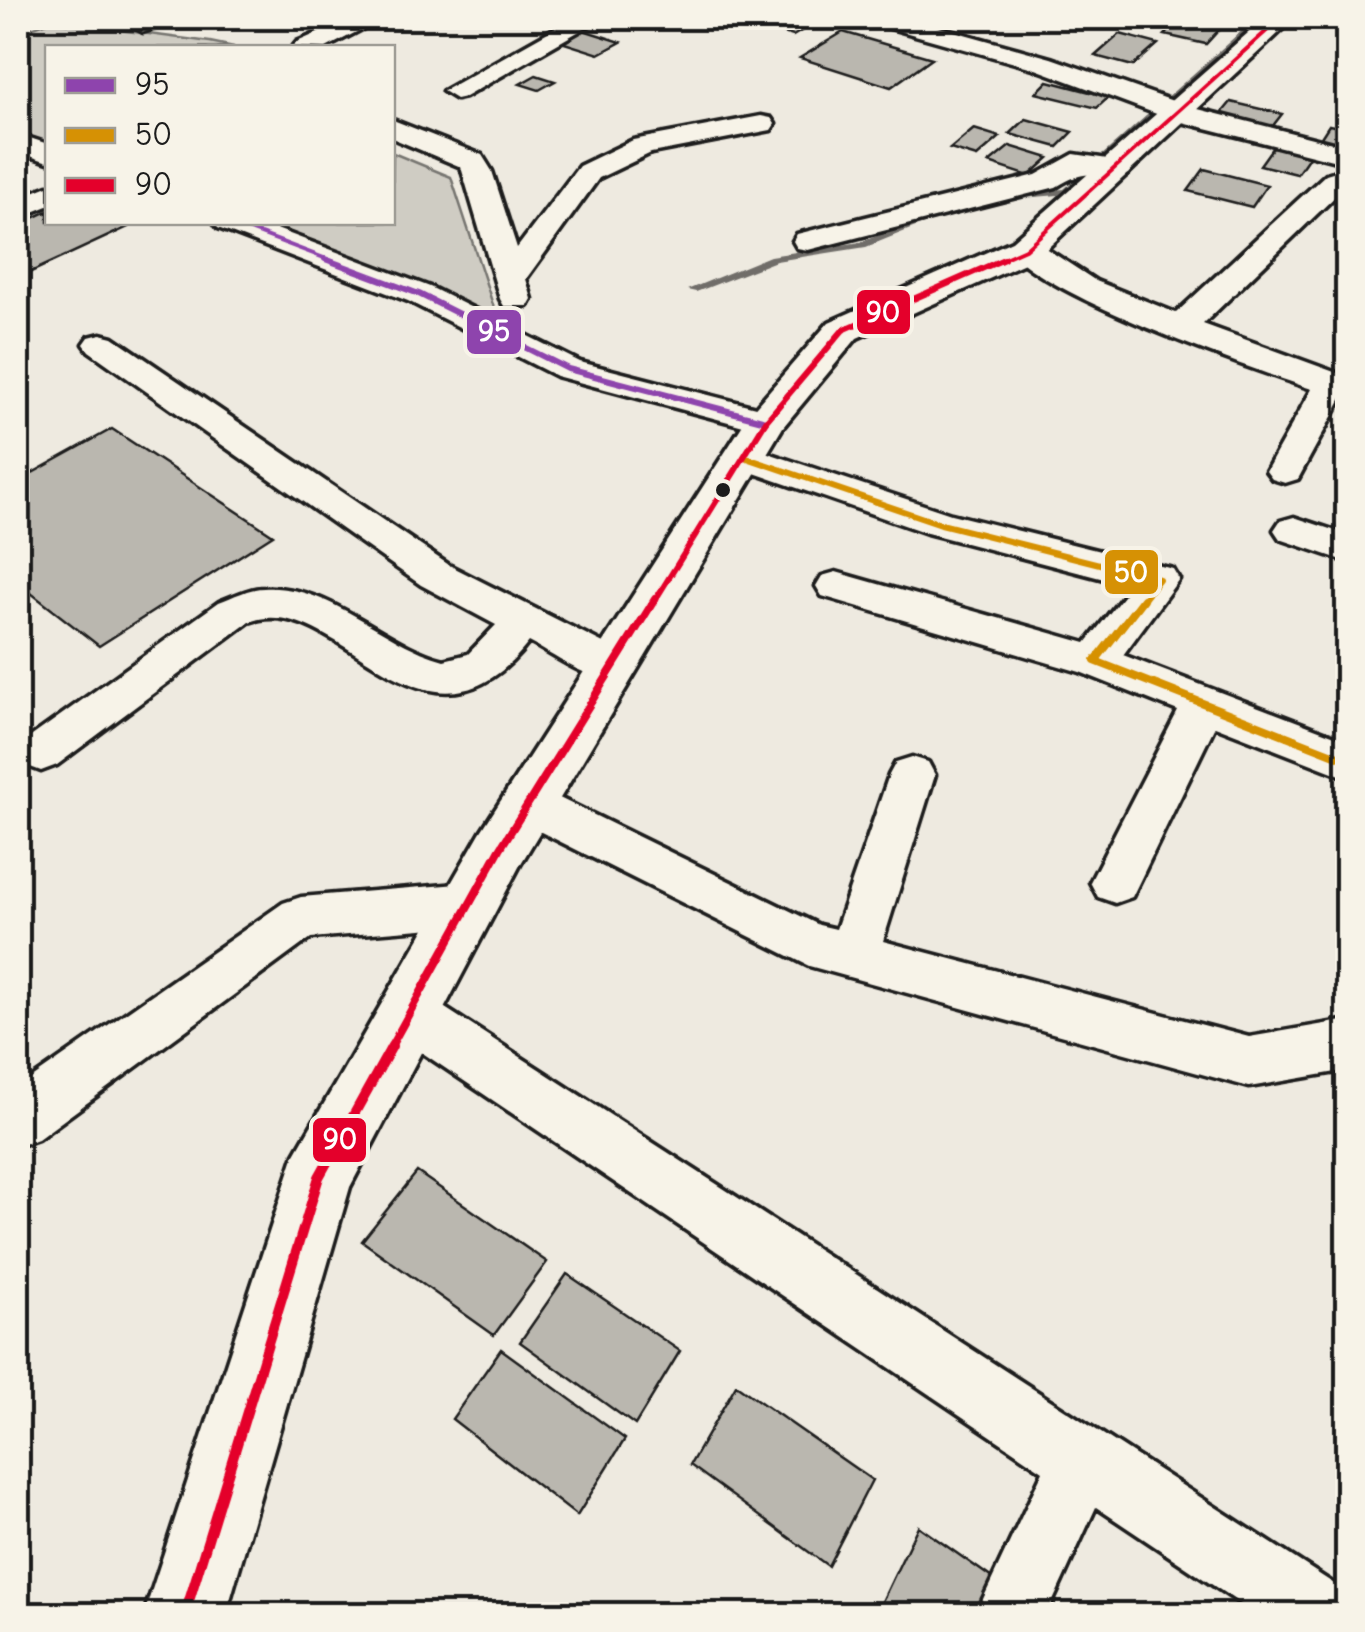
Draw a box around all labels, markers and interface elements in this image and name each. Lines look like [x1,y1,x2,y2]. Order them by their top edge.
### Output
legend [45,45,395,225]
text: 95 [135,65,170,103]
text: 50 [135,115,172,153]
text: 90 [135,165,172,203]
line badge: 90 [855,288,912,336]
text: 90 [866,294,900,330]
line badge: 95 [465,308,523,356]
text: 95 [478,313,510,349]
unlabelled marker [713,480,733,500]
line badge: 50 [1103,548,1160,596]
text: 50 [1114,554,1148,590]
line badge: 90 [311,1116,368,1164]
text: 90 [323,1121,357,1157]

